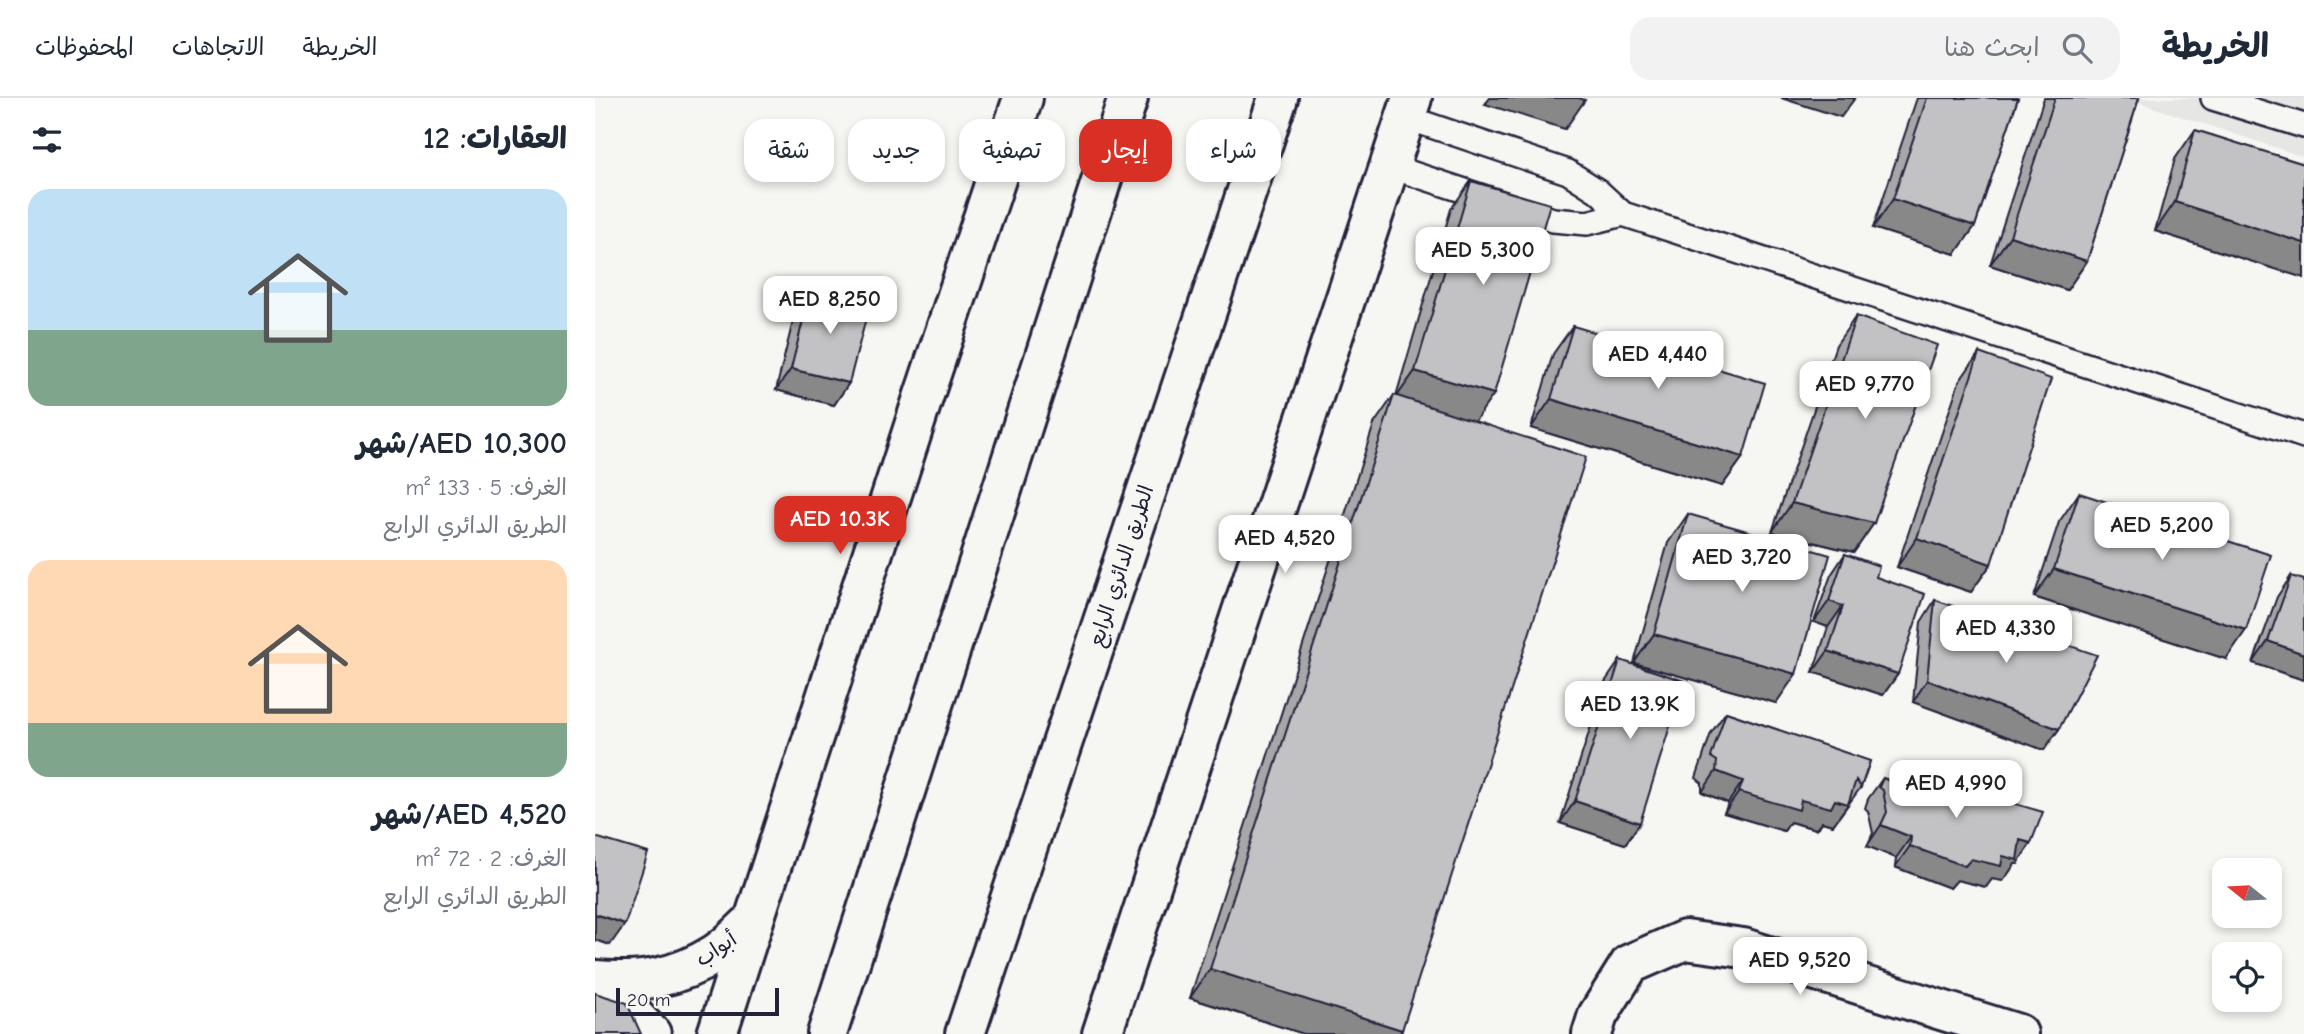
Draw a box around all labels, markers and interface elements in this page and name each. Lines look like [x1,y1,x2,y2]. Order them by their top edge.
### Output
search box [1630,17,2120,80]
text: الخريطة [2162,27,2269,65]
icon: search [2058,29,2096,67]
text: المحفوظات [35,33,134,61]
text: الاتجاهات [172,33,265,61]
text: الخريطة [303,33,377,61]
text: ابحث هنا [1944,33,2040,63]
chip: شقة [744,119,834,182]
chip: جديد [848,119,945,182]
chip: تصفية [959,119,1065,182]
chip: إيجار [1079,119,1172,182]
chip: شراء [1186,119,1281,182]
icon: filters [28,121,66,159]
text: العقارات: 12 [423,121,567,156]
pin: AED 5,300 [1403,228,1563,287]
icon: home [235,235,361,361]
text: AED 5,300 [1431,236,1535,263]
pin: AED 8,250 [750,276,910,336]
text: AED 8,250 [779,285,881,312]
pin: AED 4,440 [1578,331,1738,391]
text: AED 4,440 [1609,340,1707,367]
pin: AED 9,770 [1785,362,1945,421]
text: AED 9,770 [1815,370,1915,397]
text: AED 10,300/شهر [356,426,567,461]
text: الغرف: 5 · 133 m² [405,474,567,501]
street label: الطريق الدائري الرابع [1084,482,1161,651]
pin: AED 10.3K [760,496,920,556]
pin: AED 5,200 [2082,503,2242,562]
text: AED 10.3K [790,505,890,532]
text: AED 5,200 [2110,511,2214,538]
text: الطريق الدائري الرابع [383,512,567,539]
pin: AED 4,520 [1205,516,1365,575]
text: AED 4,520 [1235,524,1335,551]
pin: AED 3,720 [1662,534,1822,594]
text: AED 3,720 [1692,543,1792,570]
icon: home [235,606,361,732]
pin: AED 4,330 [1926,606,2086,665]
text: AED 4,330 [1956,614,2056,641]
pin: AED 13.9K [1550,682,1710,741]
text: AED 13.9K [1581,690,1679,717]
pin: AED 4,990 [1876,760,2036,820]
text: AED 4,990 [1905,769,2007,796]
text: AED 4,520/شهر [372,797,567,832]
text: الغرف: 2 · 72 m² [415,845,567,872]
north arrow [2212,858,2282,928]
map controls [2212,858,2282,1012]
text: الطريق الدائري الرابع [383,883,567,910]
street label: أبواب [691,927,742,972]
pin: AED 9,520 [1720,937,1880,997]
button: locate [2212,942,2282,1012]
text: AED 9,520 [1749,946,1851,973]
scale bar [616,985,779,1017]
text: 20 m [627,989,671,1011]

